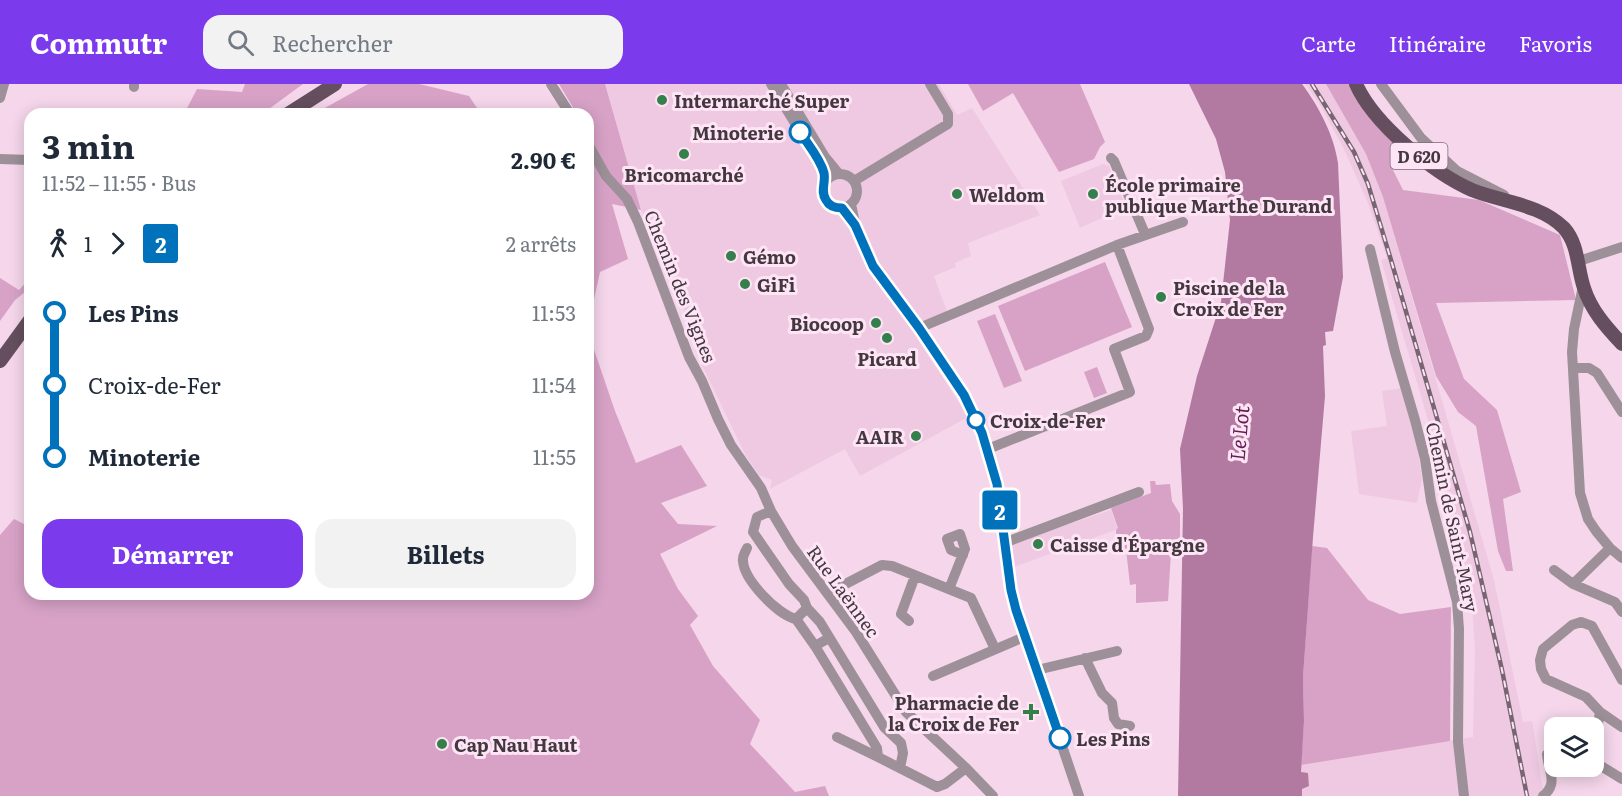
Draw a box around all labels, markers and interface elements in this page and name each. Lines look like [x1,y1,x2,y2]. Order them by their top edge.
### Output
search box [203,15,623,69]
text: Commutr [30,21,167,63]
icon: search [224,26,257,59]
text: Rechercher [272,26,392,59]
text: Carte [1301,27,1356,58]
text: Itinéraire [1389,27,1486,58]
text: Favoris [1519,27,1592,58]
place label: Intermarché Super [674,87,849,114]
marker: Intermarché Super [655,93,669,107]
place label: Minoterie [692,119,784,146]
text: 3 min [42,120,135,169]
marker: Minoterie [789,121,811,143]
text: 2.90 € [511,143,576,176]
road number: D 620 [1390,143,1448,169]
marker: Bricomarché [677,147,691,161]
place label: Bricomarché [624,161,744,188]
text: 11:52 – 11:55 · Bus [42,167,196,197]
place label: École primaire publique Marthe Durand [1105,171,1332,219]
place label: Weldom [969,181,1045,208]
marker: Weldom [950,187,964,201]
marker: École primaire publique Marthe Durand [1086,187,1100,201]
street label: Chemin des Vignes [638,206,724,366]
icon: walk [42,227,75,260]
icon: forward [101,227,134,260]
text: 1 [84,228,92,258]
text: 2 [155,228,166,259]
text: 2 arrêts [506,228,576,258]
place label: Gémo [743,243,796,270]
marker: Gémo [724,249,738,263]
place label: GiFi [757,271,796,298]
place label: Piscine de la Croix de Fer [1173,274,1286,322]
marker: GiFi [738,277,752,291]
marker: Piscine de la Croix de Fer [1154,290,1168,304]
text: Les Pins [88,296,179,329]
text: 11:53 [532,297,576,327]
place label: Biocoop [790,310,864,337]
marker: Biocoop [869,316,883,330]
marker: Picard [880,331,894,345]
place label: Picard [857,345,917,372]
text: Croix-de-Fer [88,368,221,401]
text: 11:54 [532,369,576,399]
water label: Le Lot [1221,404,1255,462]
place label: Croix-de-Fer [990,407,1106,434]
marker: Croix-de-Fer [967,411,985,429]
street label: Chemin de Saint-Mary [1420,420,1486,615]
place label: AAIR [856,423,905,450]
marker: AAIR [909,429,923,443]
text: Minoterie [88,440,200,473]
text: 11:55 [533,441,576,471]
line badge: 2 [980,490,1020,530]
text: 2 [994,495,1006,526]
button: Démarrer [42,519,303,588]
button: Billets [315,519,576,588]
place label: Caisse d'Épargne [1050,531,1205,558]
marker: Caisse d'Épargne [1031,537,1045,551]
street label: Rue Laënnec [801,539,887,643]
place label: Pharmacie de la Croix de Fer [888,689,1019,737]
marker: Pharmacie de la Croix de Fer [1024,705,1038,719]
map controls [1544,717,1604,777]
button: layers [1544,717,1604,777]
place label: Les Pins [1076,725,1150,752]
marker: Les Pins [1049,727,1071,749]
place label: Cap Nau Haut [454,731,577,758]
marker: Cap Nau Haut [435,737,449,751]

